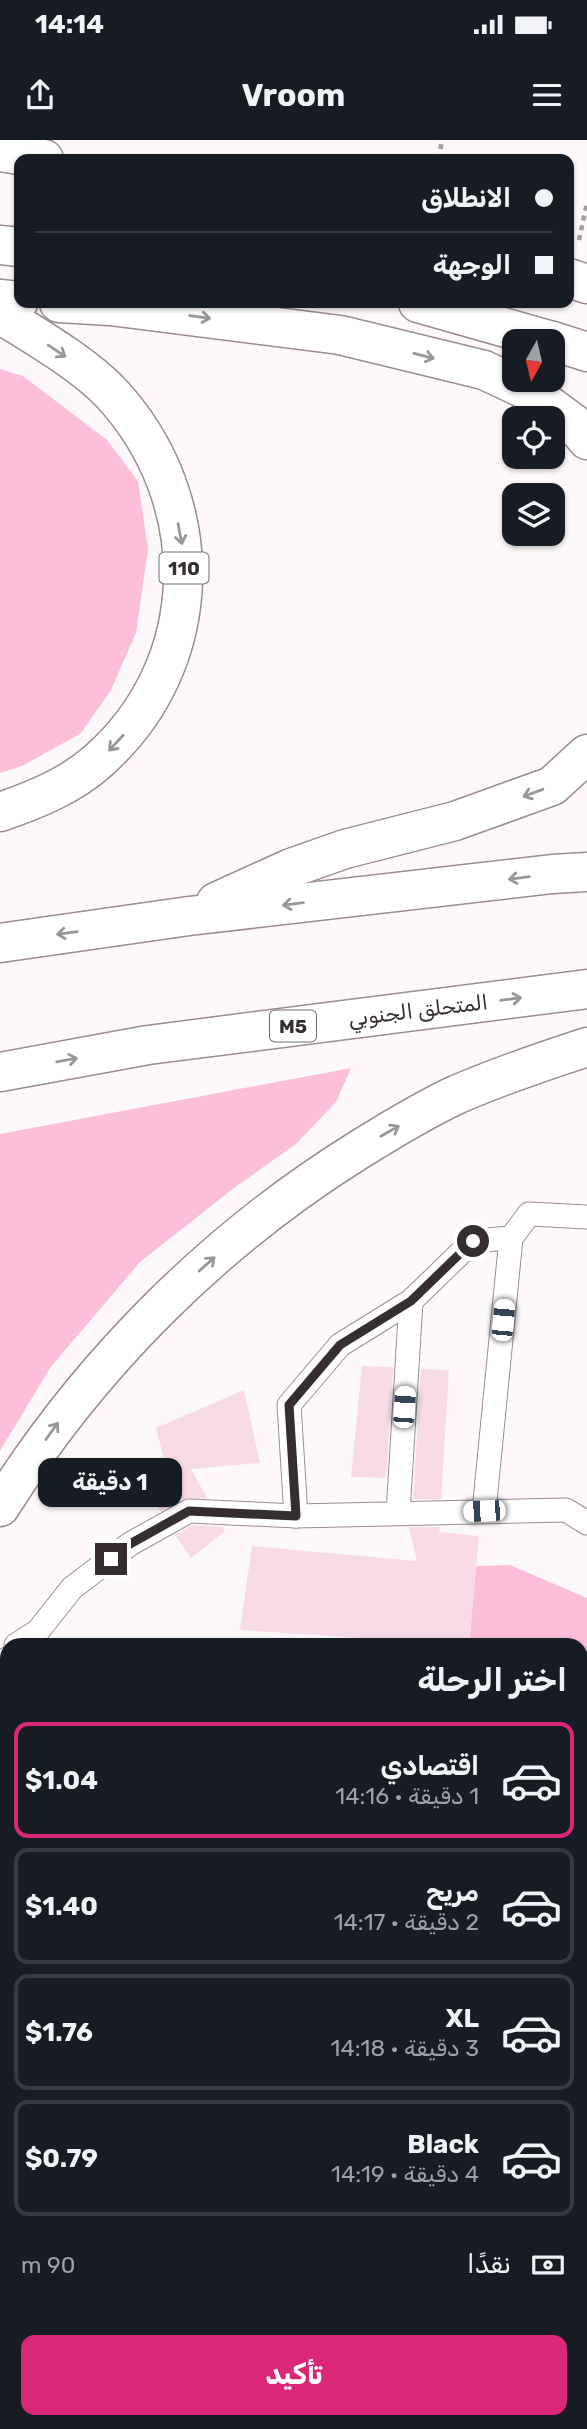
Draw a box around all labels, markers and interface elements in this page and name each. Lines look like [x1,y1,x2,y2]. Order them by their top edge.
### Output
text: 14:14 [35,9,104,40]
icon: share [21,76,59,114]
text: Vroom [242,76,345,114]
icon: menu [528,76,566,114]
text: الانطلاق [421,183,511,214]
text: الوجهة [433,250,511,281]
one-way arrow [188,311,211,324]
north arrow [502,329,565,392]
map controls [502,329,565,546]
one-way arrow [47,344,67,358]
one-way arrow [412,349,435,363]
button: locate [502,406,565,469]
button: layers [502,483,565,546]
one-way arrow [174,522,188,545]
road number: 110 [160,552,208,584]
one-way arrow [107,734,124,751]
one-way arrow [522,788,544,800]
one-way arrow [508,871,531,884]
one-way arrow [282,897,305,910]
one-way arrow [57,927,79,940]
street label: المتحلق الجنوبي [347,989,490,1035]
one-way arrow [499,992,522,1005]
road number: M5 [270,1010,316,1042]
one-way arrow [55,1052,78,1066]
one-way arrow [380,1124,400,1138]
route start [457,1225,489,1257]
one-way arrow [197,1256,215,1272]
car [491,1298,516,1342]
car [393,1385,416,1429]
one-way arrow [45,1422,59,1441]
callout: 1 دقيقة [39,1458,183,1506]
text: 1 دقيقة [72,1468,148,1496]
car [463,1500,506,1522]
route end [95,1543,127,1575]
text: اختر الرحلة [417,1661,567,1699]
icon: car [500,1749,563,1812]
text: اقتصادي [380,1751,479,1782]
text: $1.04 [25,1765,98,1796]
text: 1 دقيقة · 14:16 [335,1782,479,1810]
icon: car [500,1875,563,1938]
text: مريح [426,1877,479,1908]
text: $1.40 [25,1891,98,1922]
text: 2 دقيقة · 14:17 [334,1908,479,1936]
icon: car [500,2001,563,2064]
text: XL [446,2003,479,2034]
text: $1.76 [25,2017,93,2048]
text: 3 دقيقة · 14:18 [331,2034,479,2062]
icon: car [500,2127,563,2190]
text: Black [407,2129,479,2160]
text: $0.79 [25,2143,98,2174]
text: 4 دقيقة · 14:19 [331,2160,479,2188]
icon: cash [529,2246,567,2284]
text: نقدًا [467,2249,511,2280]
text: 90 m [21,2251,75,2279]
button: تأكيد [21,2335,567,2415]

